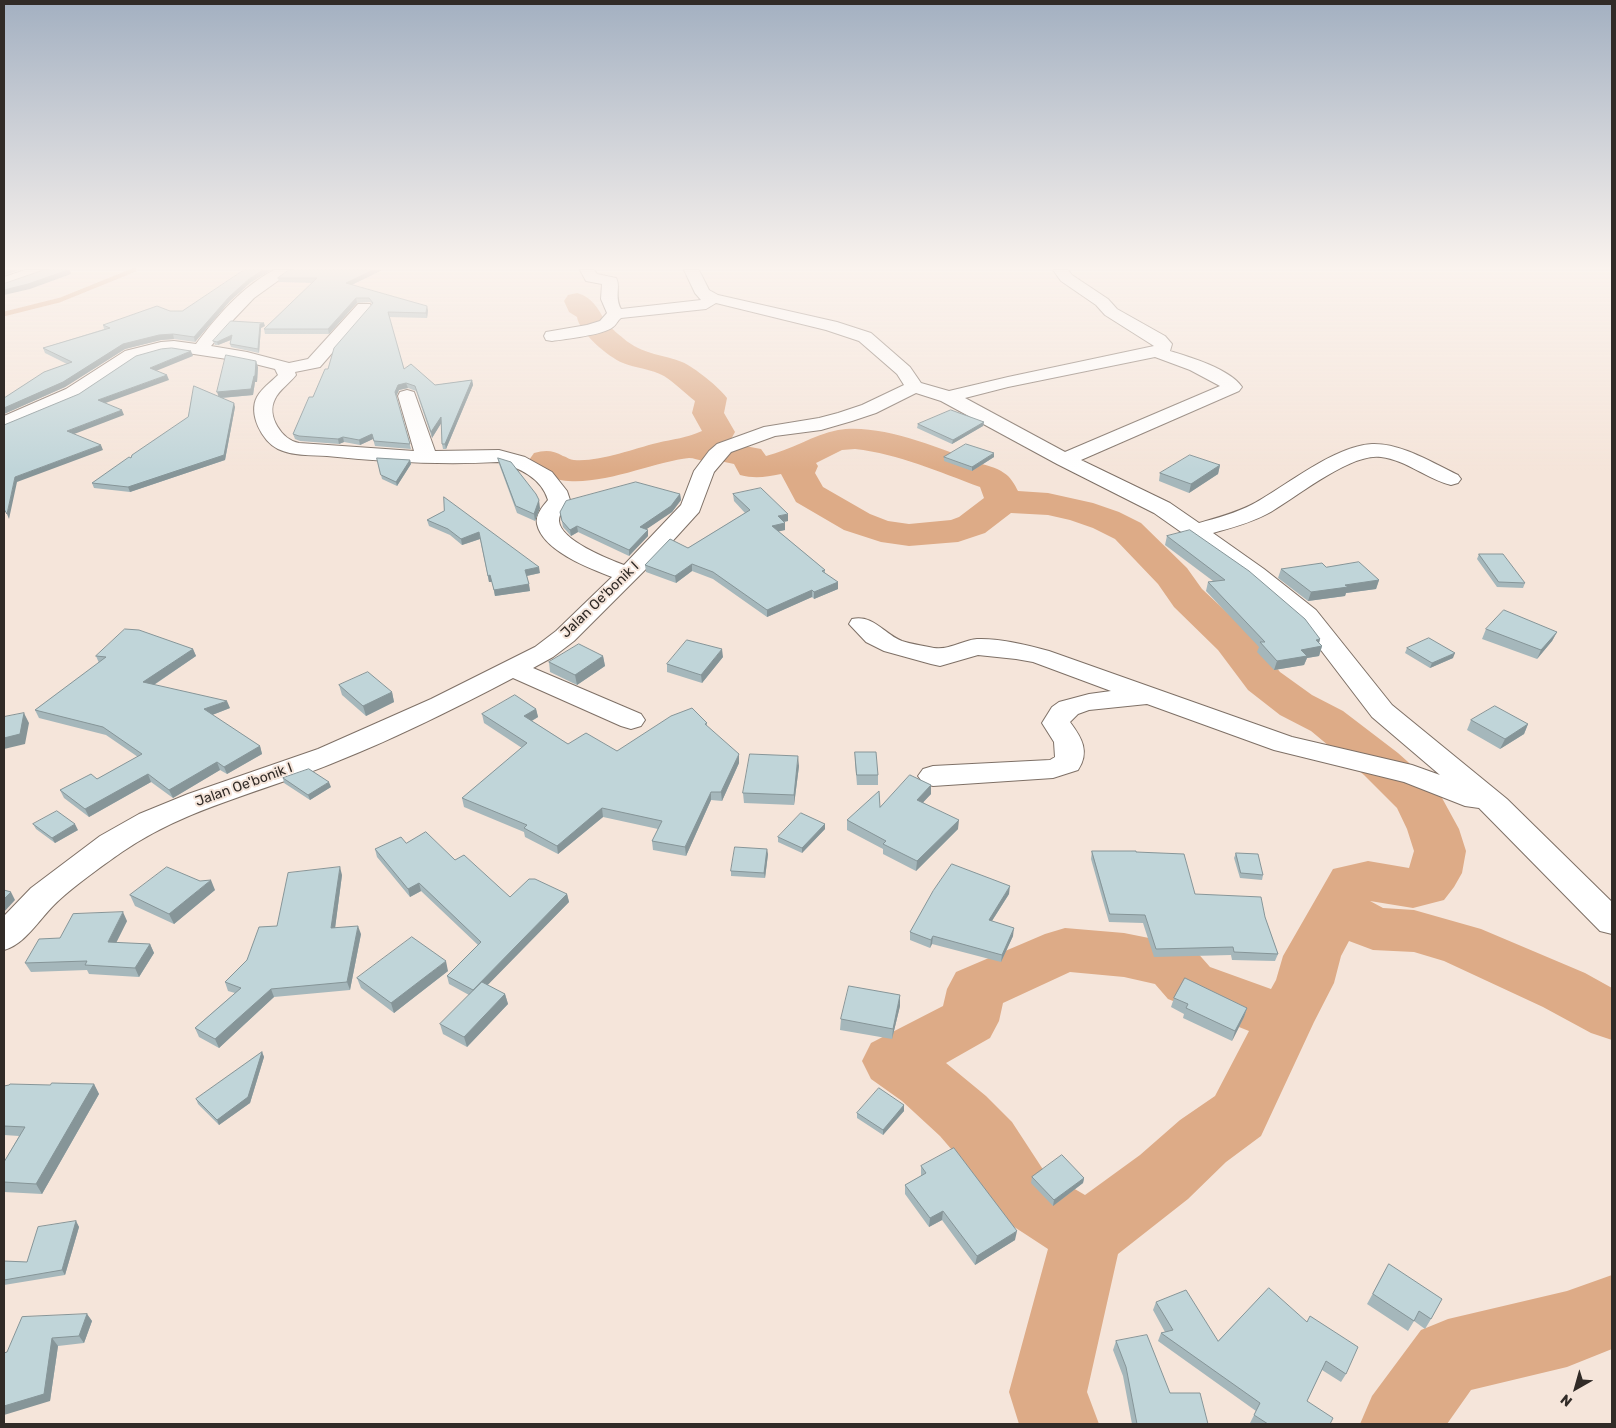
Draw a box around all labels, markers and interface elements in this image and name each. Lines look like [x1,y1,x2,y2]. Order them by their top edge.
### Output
street label: Jalan Oe'bonik I [557,558,643,642]
street label: Jalan Oe'bonik I [193,760,295,810]
north arrow [1551,1363,1601,1413]
text: N [1557,1390,1576,1410]

